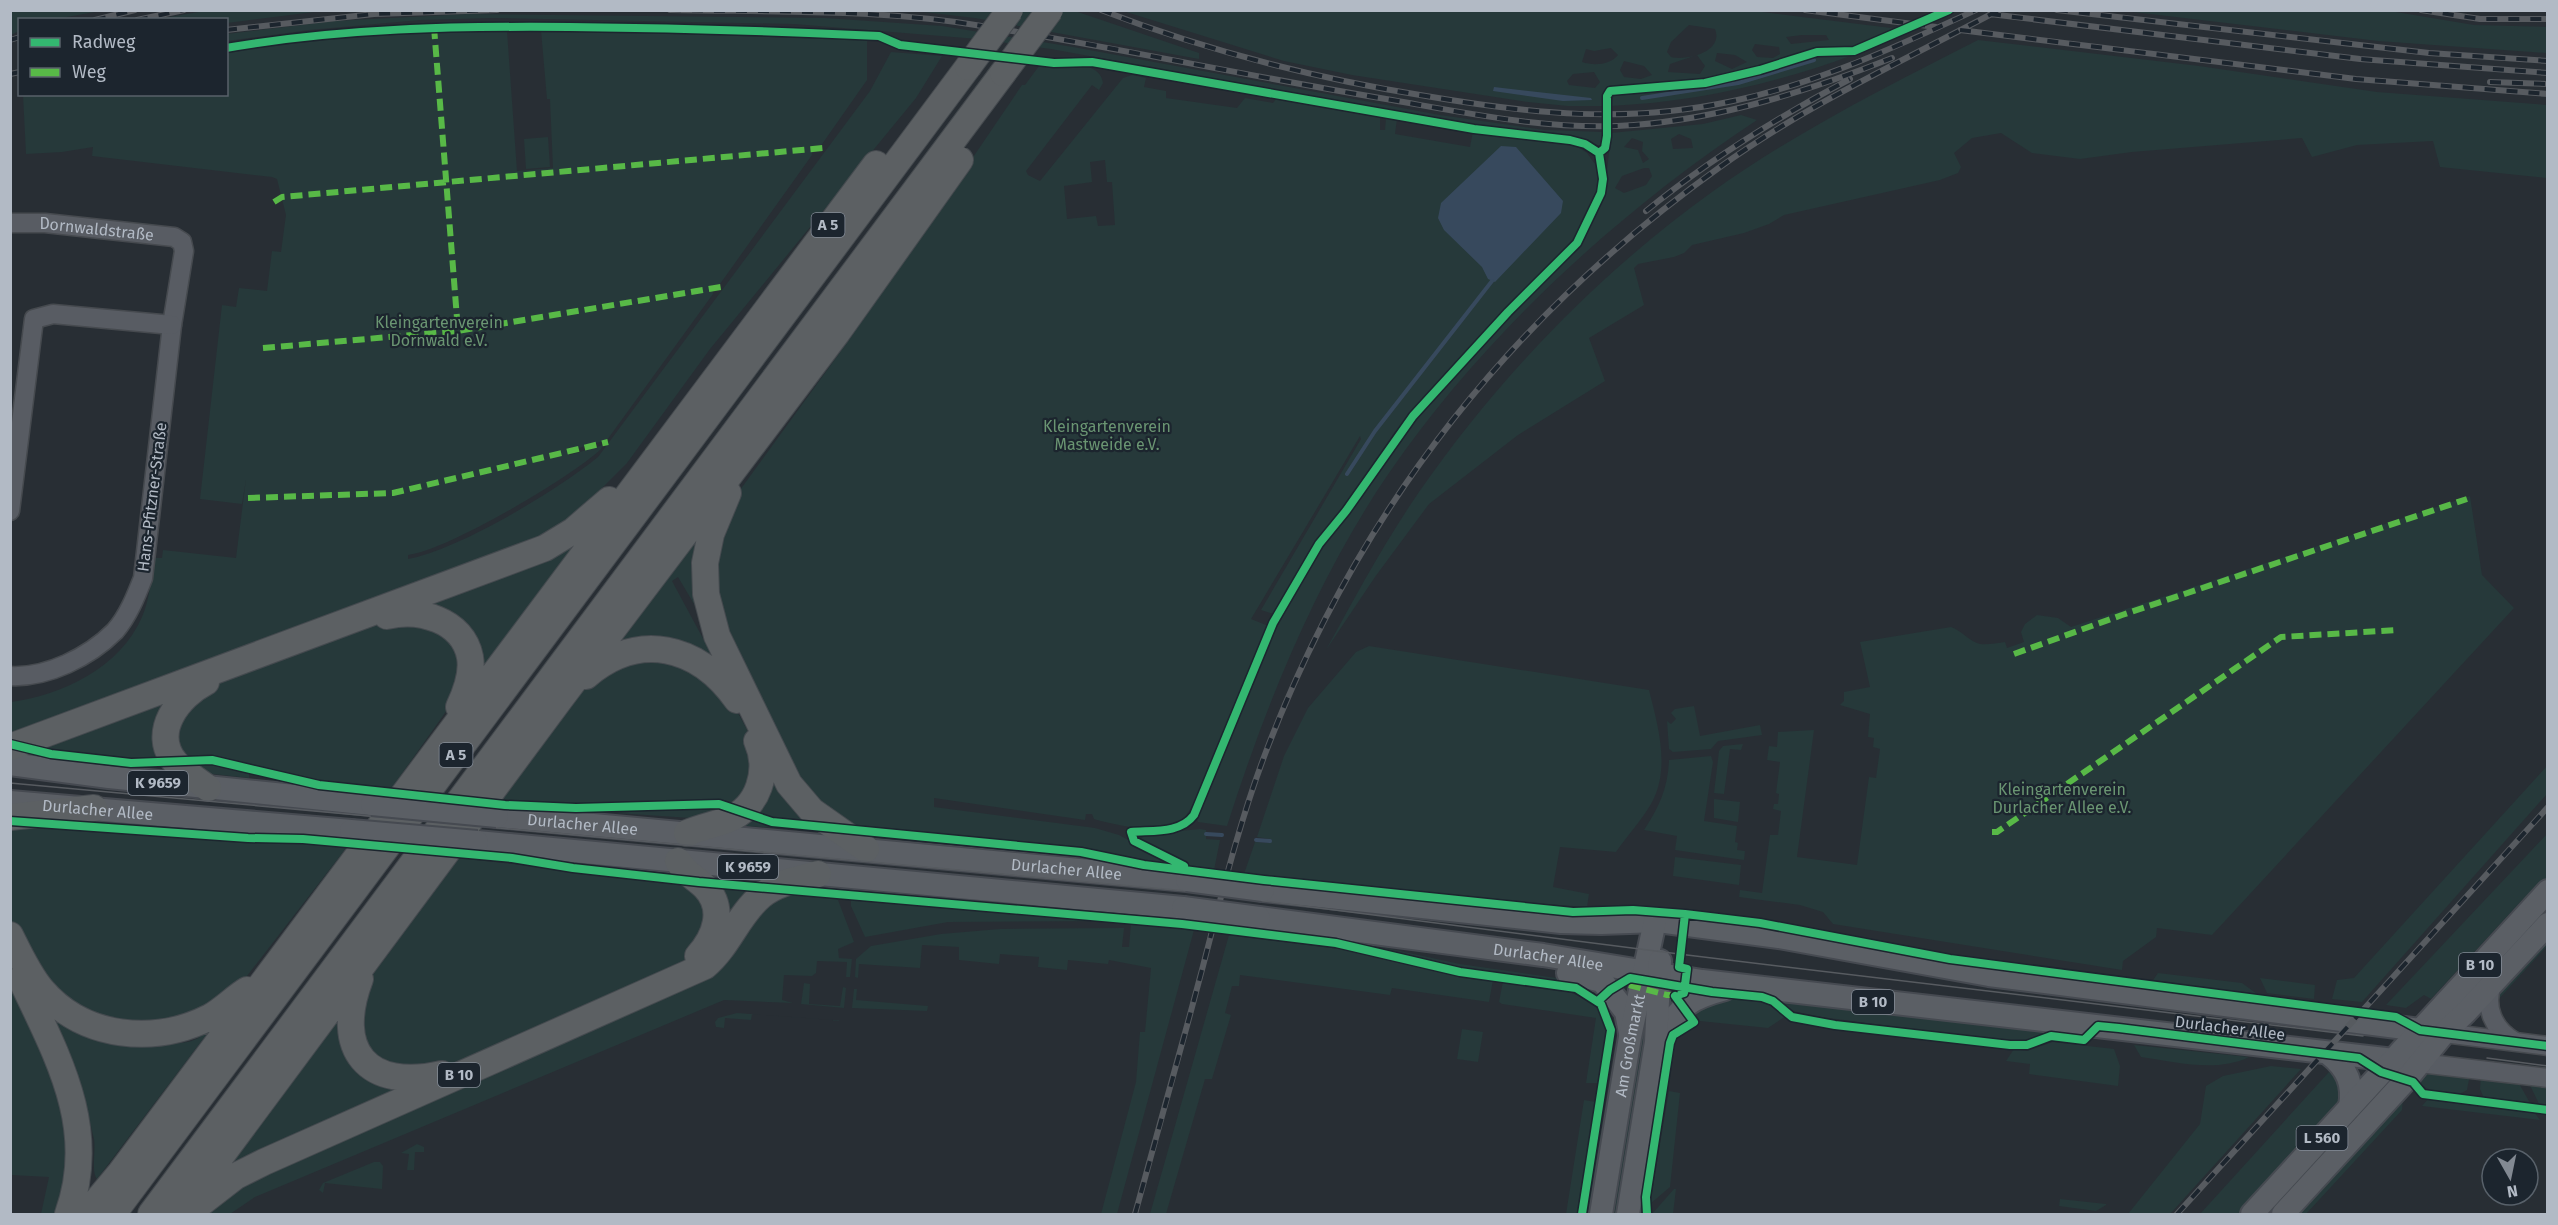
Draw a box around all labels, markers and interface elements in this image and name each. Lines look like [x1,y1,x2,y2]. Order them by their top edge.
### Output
legend [18,18,228,96]
text: Radweg [72,31,136,53]
text: Weg [72,61,106,83]
road number: A 5 [812,213,844,237]
street label: Dornwaldstraße [39,214,155,244]
park label: Kleingartenverein Dornwald e.V. [375,313,503,350]
park label: Kleingartenverein Mastweide e.V. [1043,417,1171,454]
street label: Hans-Pfitzner-Straße [133,421,171,573]
road number: A 5 [440,743,472,767]
road number: K 9659 [128,771,188,795]
park label: Kleingartenverein Durlacher Allee e.V. [1993,780,2132,817]
street label: Durlacher Allee [41,795,154,824]
street label: Durlacher Allee [526,809,639,839]
street label: Durlacher Allee [1010,854,1123,883]
road number: K 9659 [718,855,778,879]
street label: Durlacher Allee [1492,939,1605,974]
road number: B 10 [2459,953,2501,977]
road number: B 10 [1852,990,1894,1014]
street label: Am Großmarkt [1611,992,1649,1098]
street label: Durlacher Allee [2174,1012,2286,1044]
road number: B 10 [438,1063,480,1087]
road number: L 560 [2296,1126,2348,1150]
north arrow [2480,1147,2540,1207]
text: N [2506,1181,2519,1202]

